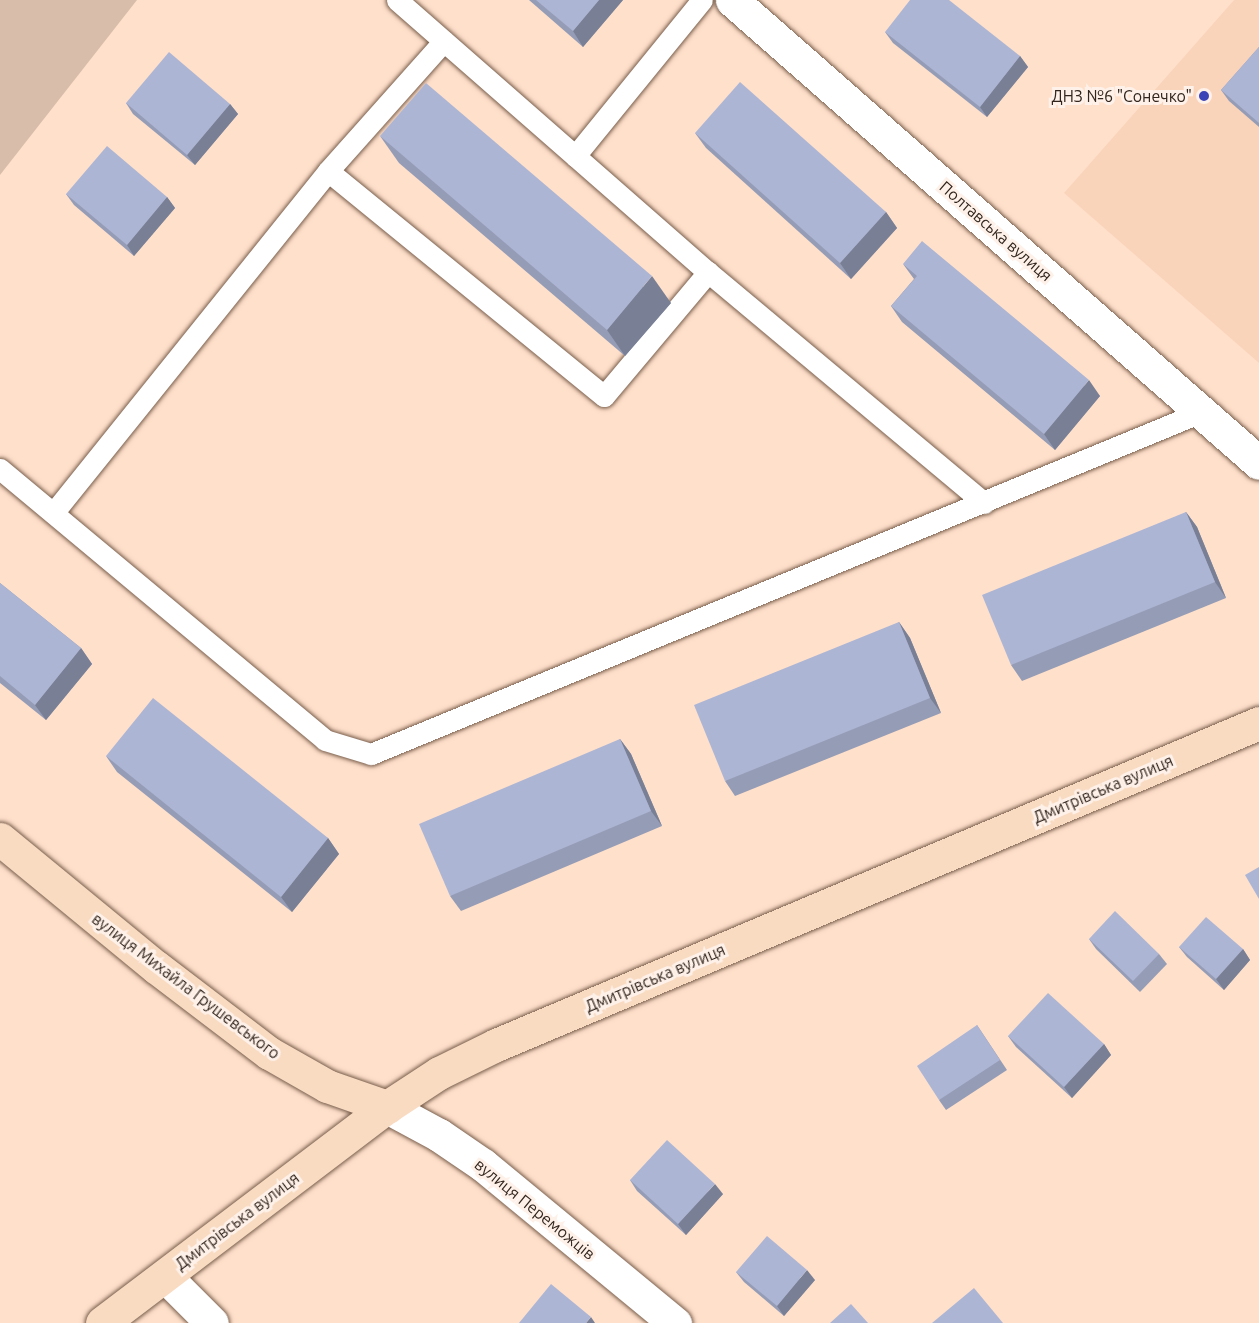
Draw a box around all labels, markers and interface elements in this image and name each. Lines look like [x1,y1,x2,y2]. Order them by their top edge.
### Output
place label: ДНЗ №6 "Сонечко" [1052,86,1192,106]
marker: ДНЗ №6 "Сонечко" [1197,89,1211,103]
street label: Полтавська вулиця [936,177,1056,285]
street label: Дмитрівська вулиця [1030,751,1176,827]
street label: вулиця Михайла Грушевського [88,909,284,1063]
street label: Дмитрівська вулиця [582,940,728,1016]
street label: вулиця Переможців [471,1155,599,1263]
street label: Дмитрівська вулиця [171,1168,303,1274]

